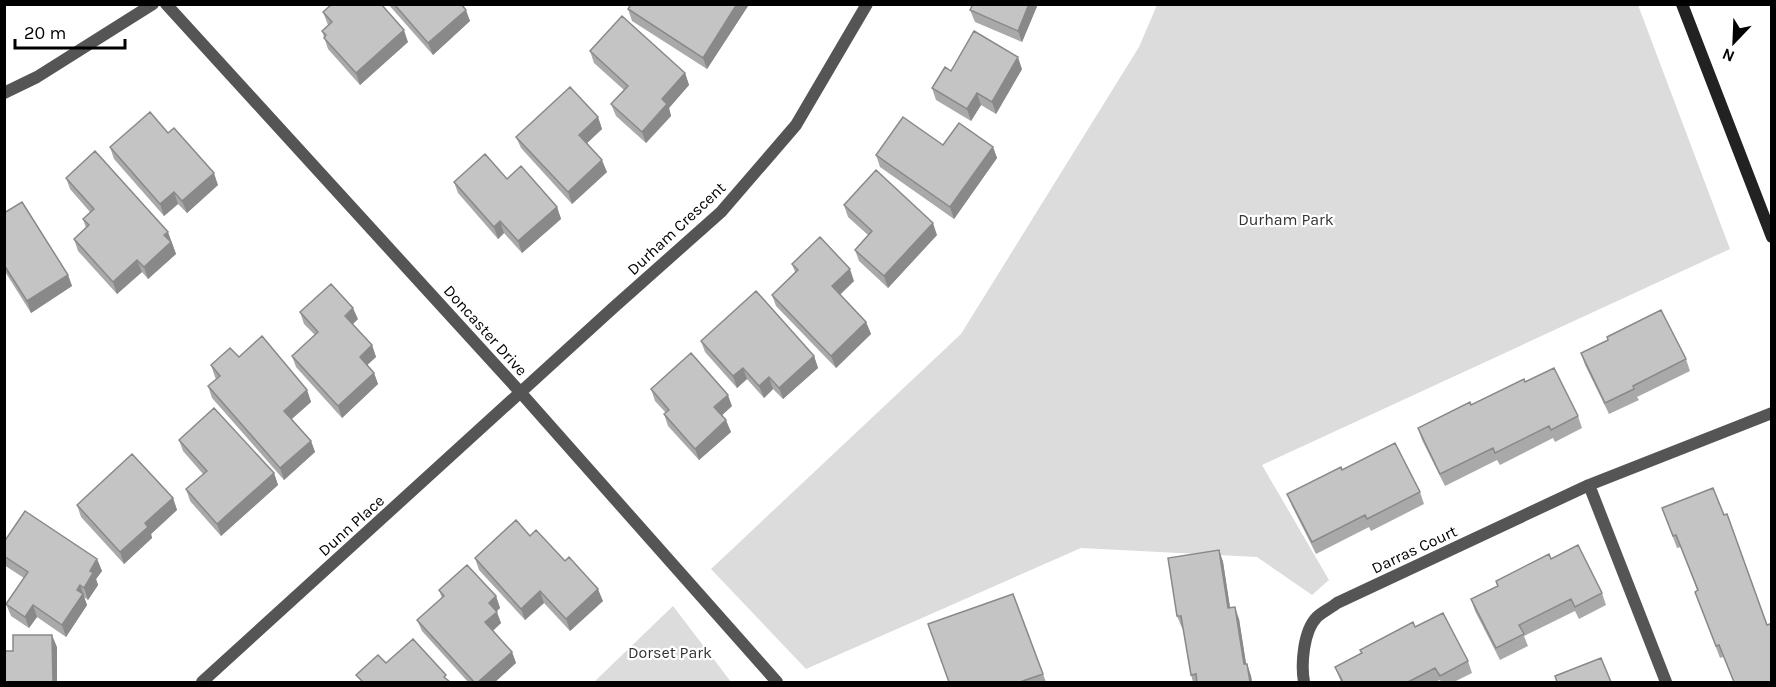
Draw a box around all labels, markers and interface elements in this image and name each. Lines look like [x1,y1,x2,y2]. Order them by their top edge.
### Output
scale bar [15,12,124,50]
north arrow [1704,12,1764,72]
text: 20 m [24,22,66,44]
text: N [1719,44,1737,66]
street label: Durham Crescent [623,178,729,279]
park label: Durham Park [1238,210,1334,229]
street label: Doncaster Drive [440,281,531,380]
street label: Dunn Place [315,491,388,560]
street label: Darras Court [1369,521,1460,578]
park label: Dorset Park [628,643,712,662]

